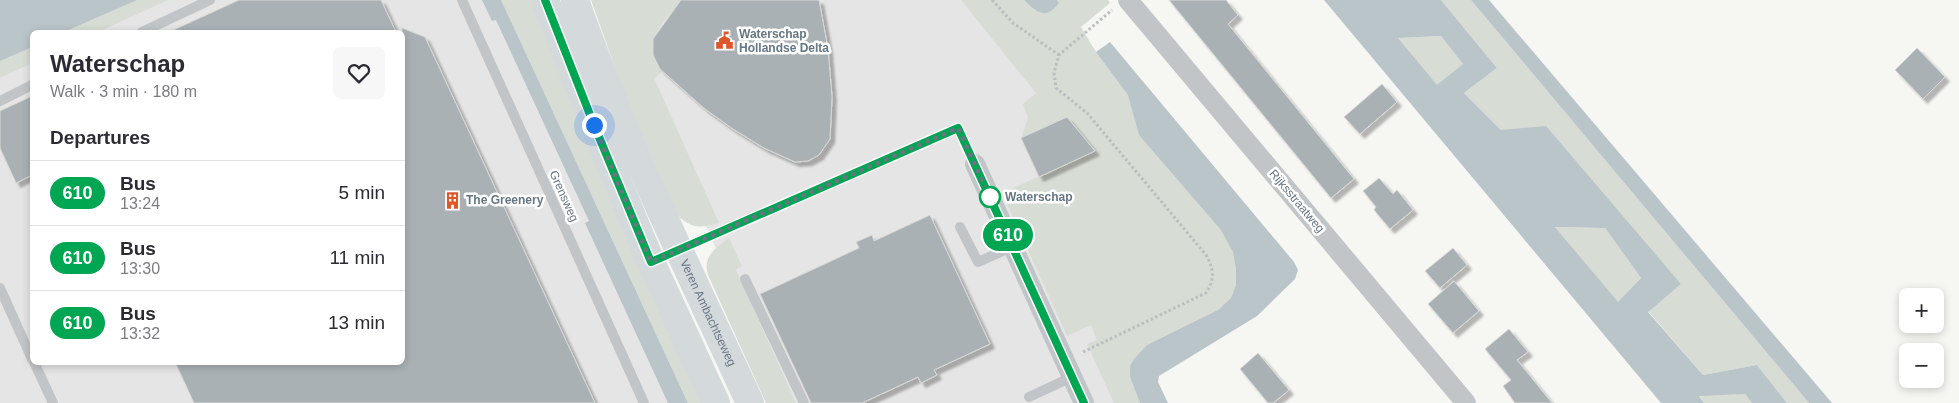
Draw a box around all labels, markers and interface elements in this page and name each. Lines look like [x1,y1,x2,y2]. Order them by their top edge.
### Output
place label: Waterschap Hollandse Delta [739,27,829,55]
public building icon: Waterschap Hollandse Delta [715,31,735,51]
button: heart [333,47,385,99]
text: Waterschap [50,50,185,77]
text: Walk · 3 min · 180 m [50,83,197,100]
your location [582,113,607,138]
text: Departures [50,127,150,148]
street label: Rijksstraatweg [1267,167,1327,235]
street label: Grensweg [546,168,582,224]
text: Bus [120,173,156,194]
text: 5 min [339,182,385,203]
text: 610 [62,183,93,203]
marker: Waterschap [979,186,1001,208]
building icon: The Greenery [442,190,462,210]
place label: Waterschap [1005,190,1073,204]
place label: The Greenery [466,193,544,207]
text: 13:24 [120,195,160,212]
line badge: 610 [979,219,1037,251]
text: 610 [993,225,1023,245]
text: Bus [120,238,156,259]
text: 11 min [329,247,385,268]
text: 610 [62,248,93,268]
street label: Veren Ambachtseweg [677,257,739,368]
text: 13:30 [120,260,160,277]
map controls [1899,288,1944,388]
button: + [1899,288,1944,333]
text: Bus [120,303,156,324]
text: 13 min [328,312,385,333]
text: 610 [62,313,93,333]
text: 13:32 [120,325,160,342]
button: − [1899,343,1944,388]

